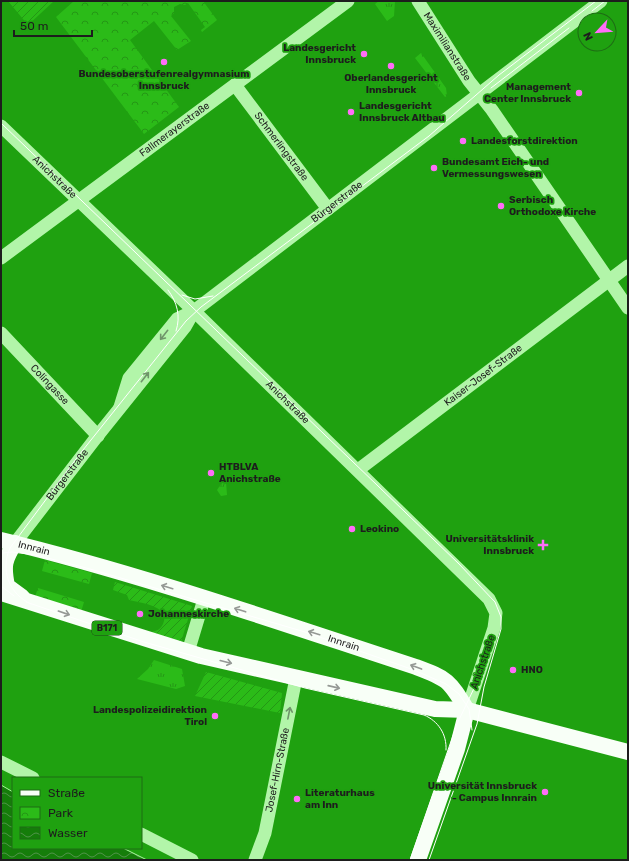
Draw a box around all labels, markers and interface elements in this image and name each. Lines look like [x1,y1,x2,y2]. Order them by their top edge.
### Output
street label: Maximilianstraße [421,10,473,83]
scale bar [14,12,92,38]
north arrow [577,12,617,52]
text: 50 m [20,19,48,33]
text: N [581,30,596,43]
place label: Landesgericht Innsbruck [283,42,356,66]
marker: Landesgericht Innsbruck [359,49,369,59]
marker: Bundesoberstufenrealgymnasium Innsbruck [159,57,169,67]
marker: Oberlandesgericht Innsbruck [386,61,396,71]
place label: Bundesoberstufenrealgymnasium Innsbruck [79,68,249,92]
place label: Oberlandesgericht Innsbruck [344,72,438,96]
place label: Management Center Innsbruck [484,81,571,105]
marker: Management Center Innsbruck [574,88,584,98]
street label: Fallmerayerstraße [137,99,212,159]
place label: Landesgericht Innsbruck Altbau [359,100,445,124]
marker: Landesgericht Innsbruck Altbau [346,107,356,117]
street label: Schmerlingstraße [252,110,311,184]
place label: Landesforstdirektion [471,135,578,147]
marker: Landesforstdirektion [458,136,468,146]
street label: Anichstraße [30,153,79,201]
place label: Bundesamt Eich- und Vermessungswesen [442,156,549,180]
marker: Bundesamt Eich- und Vermessungswesen [429,163,439,173]
street label: Bürgerstraße [309,178,365,225]
place label: Serbisch Orthodoxe Kirche [509,194,596,218]
marker: Serbisch Orthodoxe Kirche [496,201,506,211]
one-way arrow [160,329,169,340]
street label: Kaiser-Josef-Straße [442,342,525,409]
street label: Colingasse [28,362,72,408]
one-way arrow [141,372,149,383]
street label: Anichstraße [263,378,312,427]
street label: Bürgerstraße [44,446,91,503]
place label: HTBLVA Anichstraße [219,461,281,485]
marker: HTBLVA Anichstraße [206,468,216,478]
place label: Leokino [360,523,399,535]
marker: Leokino [347,524,357,534]
place label: Universitätsklinik Innsbruck [445,533,534,557]
street label: Innrain [17,538,51,558]
marker: Universitätsklinik Innsbruck [537,539,549,551]
one-way arrow [160,583,173,590]
one-way arrow [234,606,247,613]
place label: Johanneskirche [148,608,229,620]
marker: Johanneskirche [135,609,145,619]
one-way arrow [58,610,70,618]
road number: B171 [92,621,122,635]
one-way arrow [308,629,321,636]
street label: Innrain [326,632,361,654]
street label: Anichstraße [468,633,498,691]
one-way arrow [219,658,232,666]
one-way arrow [410,663,423,670]
place label: HNO [521,664,543,676]
marker: HNO [508,665,518,675]
one-way arrow [328,683,341,691]
place label: Landespolizeidirektion Tirol [93,704,207,728]
one-way arrow [286,707,294,720]
marker: Landespolizeidirektion Tirol [210,711,220,721]
street label: Josef-Hirn-Straße [263,726,292,813]
legend [12,777,142,849]
place label: Universität Innsbruck - Campus Innrain [428,780,537,804]
text: Straße [48,786,85,800]
place label: Literaturhaus am Inn [305,787,375,811]
marker: Universität Innsbruck - Campus Innrain [540,787,550,797]
marker: Literaturhaus am Inn [292,794,302,804]
text: Park [48,806,74,820]
text: Wasser [48,826,88,840]

